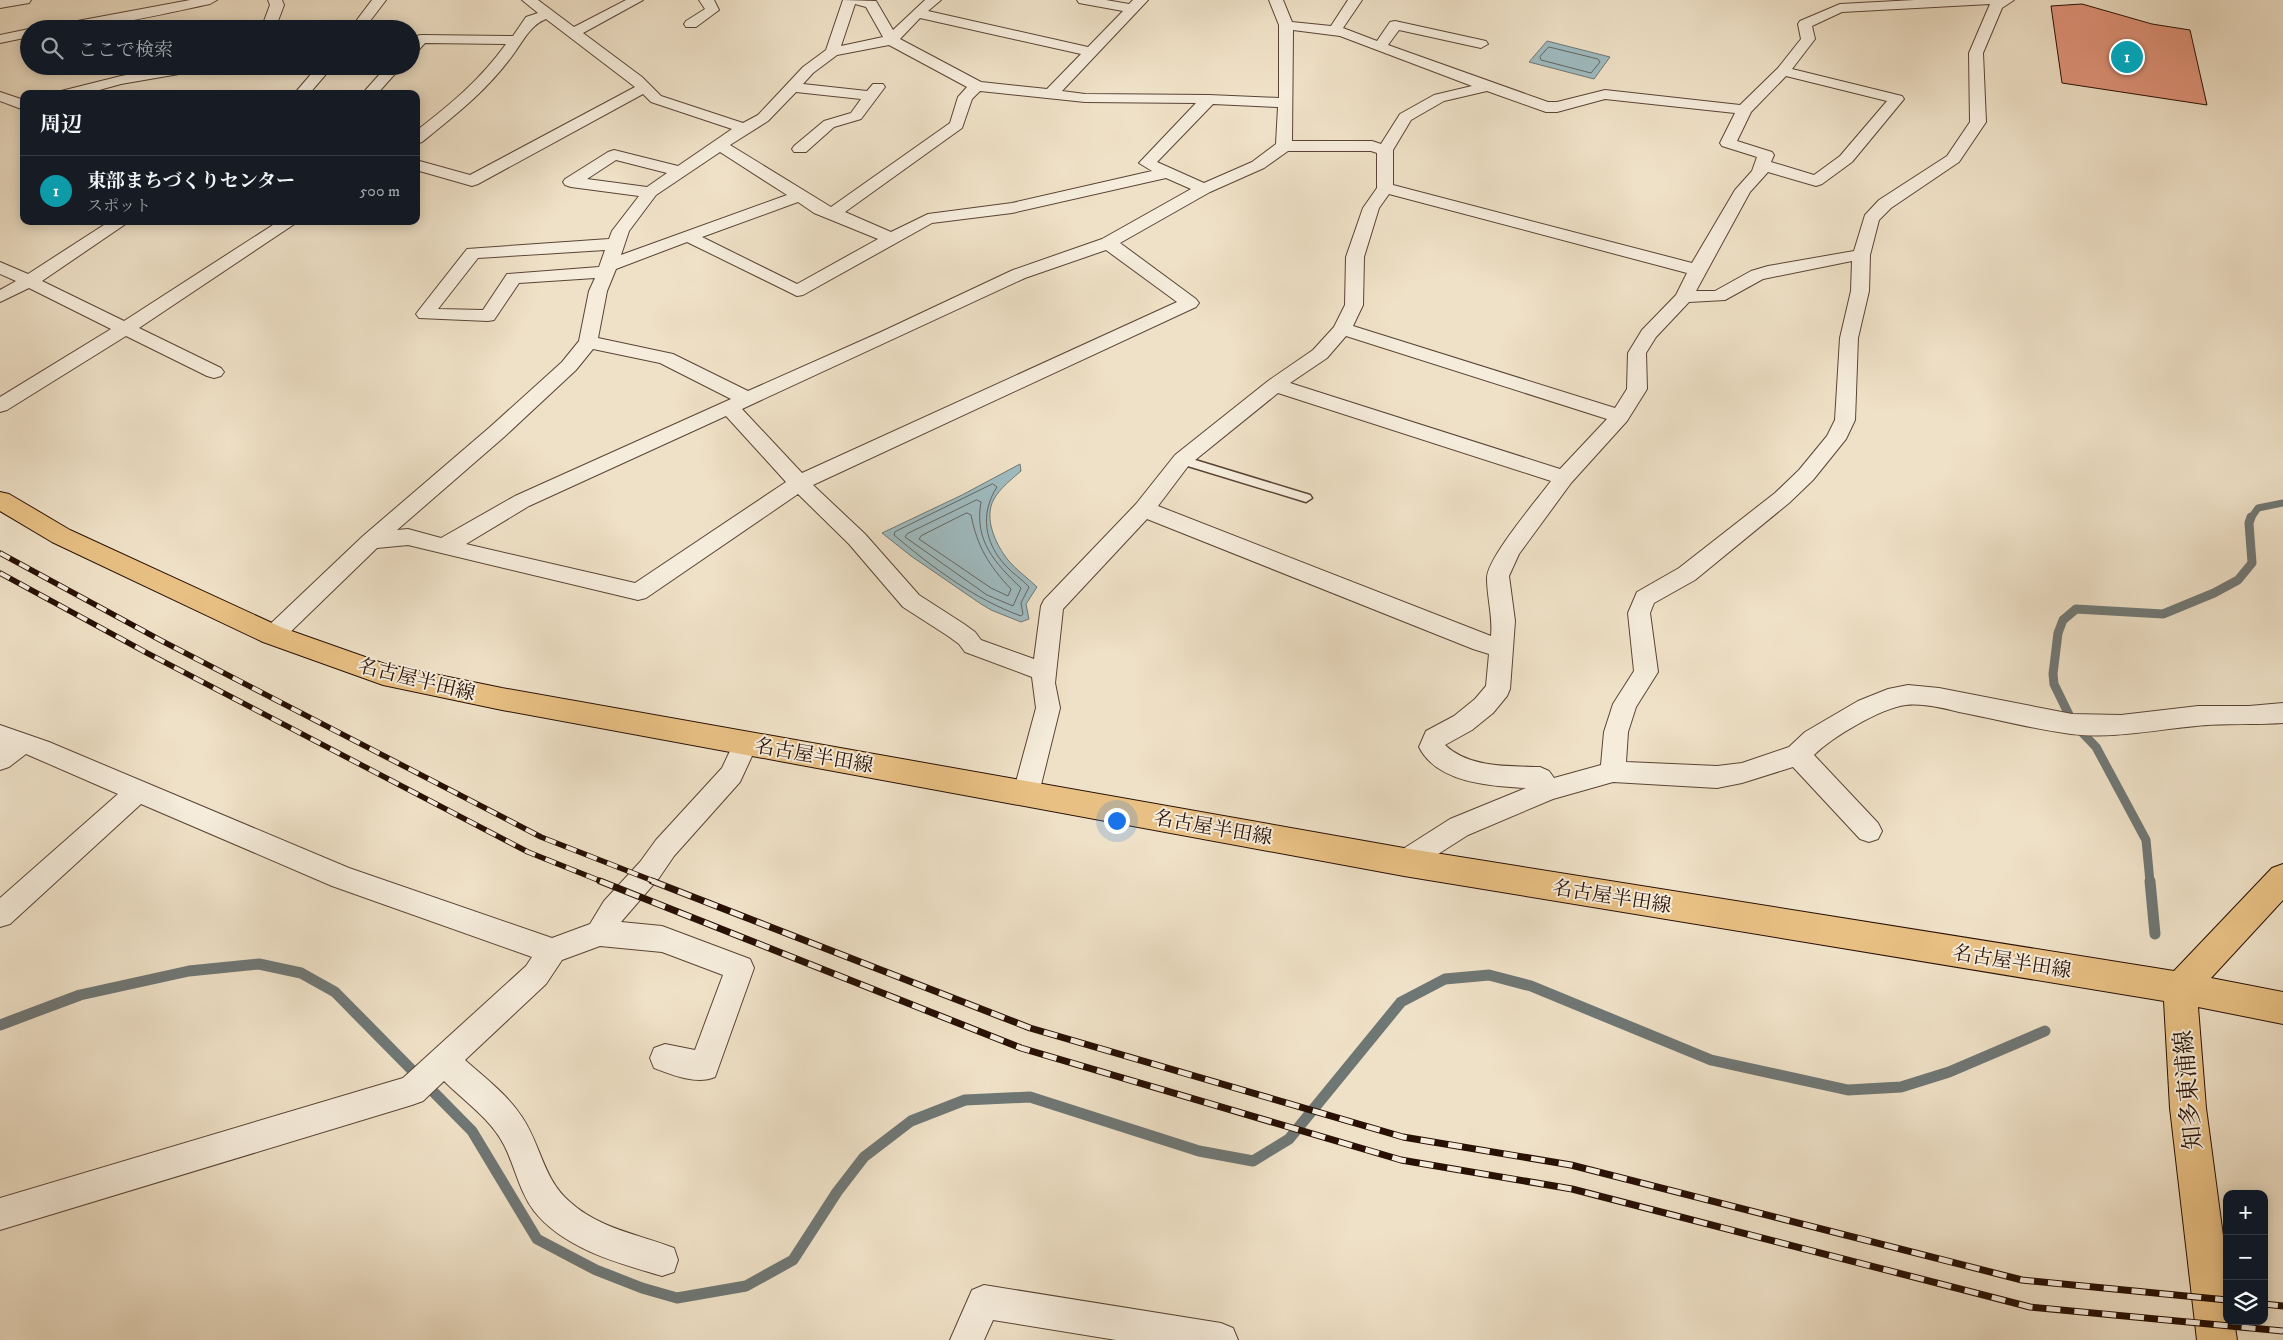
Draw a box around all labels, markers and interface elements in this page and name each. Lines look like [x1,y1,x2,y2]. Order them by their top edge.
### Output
search box [20,20,420,75]
icon: search [38,34,66,62]
pin: 1 [2111,38,2143,76]
text: ここで検索 [78,39,173,62]
text: 周辺 [40,112,82,138]
text: 東部まちづくりセンター [87,170,295,193]
text: 1 [53,181,59,201]
text: 500 m [359,181,400,201]
text: スポット [87,196,151,216]
street label: 名古屋半田線 [355,654,478,707]
street label: 名古屋半田線 [752,734,875,779]
street label: 名古屋半田線 [1151,806,1274,851]
your location [1104,808,1130,834]
street label: 名古屋半田線 [1551,876,1673,919]
street label: 名古屋半田線 [1951,941,2073,984]
street label: 知多東浦線 [2169,1029,2209,1151]
map controls [2223,1190,2268,1325]
button: + [2223,1190,2268,1235]
button: − [2223,1235,2268,1280]
button: layers [2223,1280,2268,1325]

